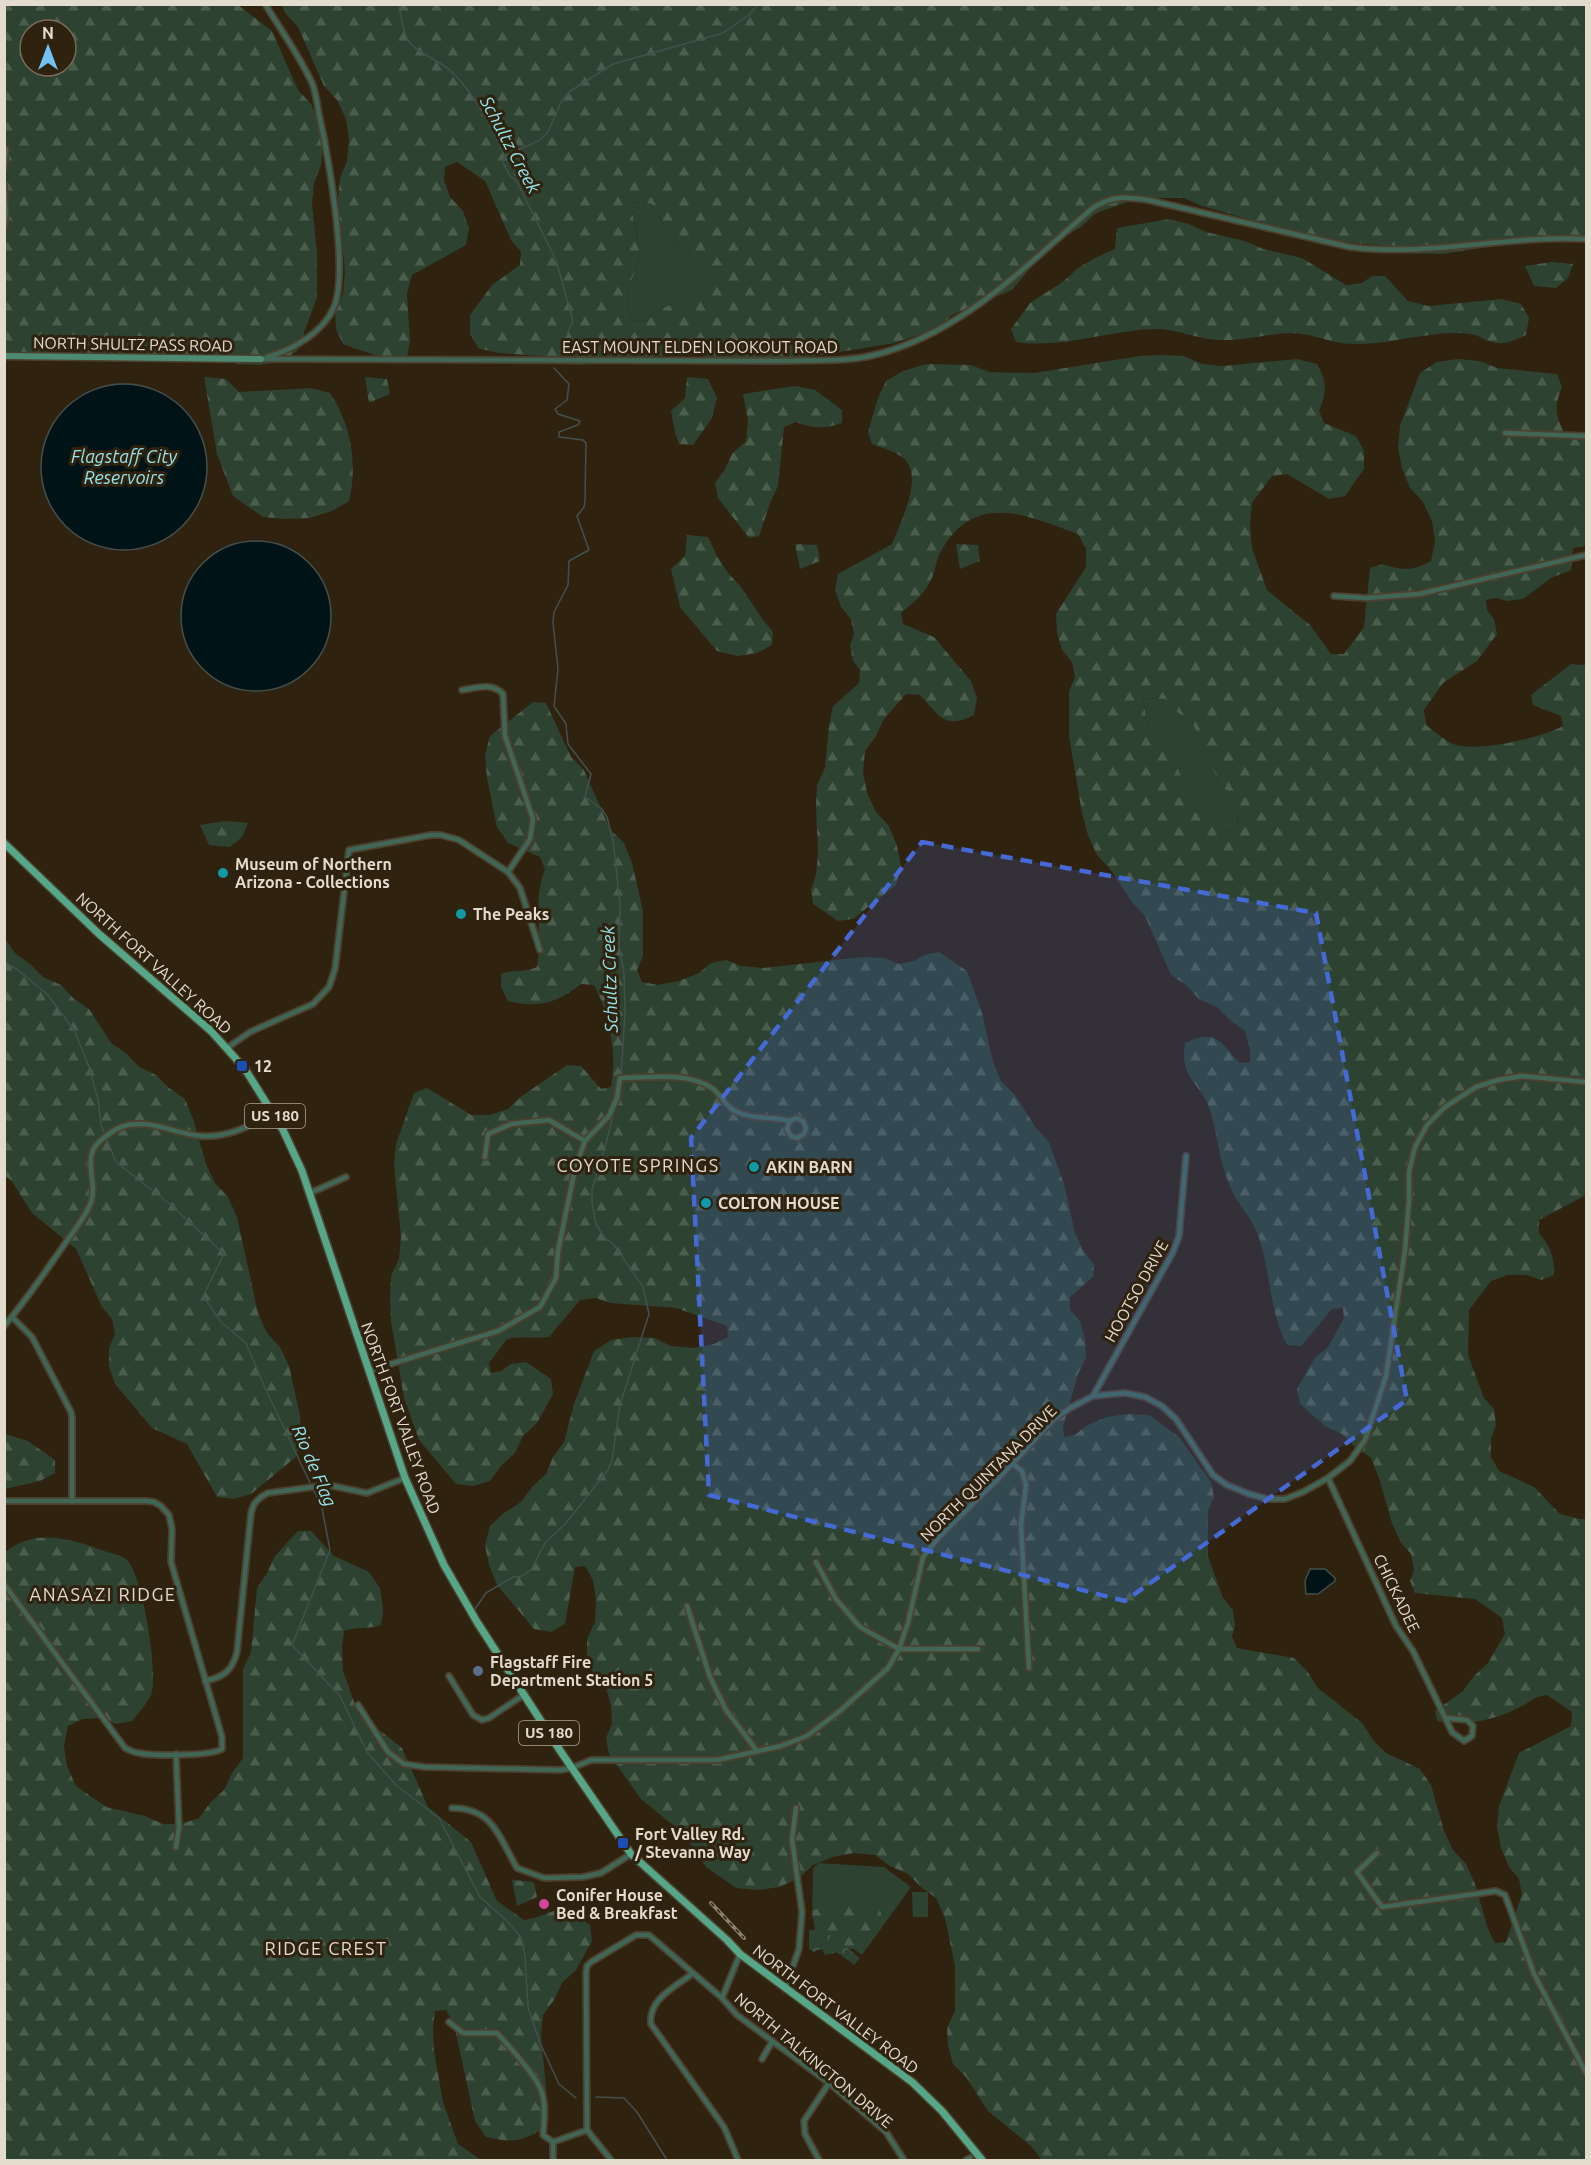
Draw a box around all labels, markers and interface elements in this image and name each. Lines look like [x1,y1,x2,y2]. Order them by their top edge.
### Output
north arrow [18,18,78,78]
text: N [42,24,54,42]
water label: Schultz Creek [476,92,545,197]
street label: NORTH SHULTZ PASS ROAD [33,333,233,355]
street label: EAST MOUNT ELDEN LOOKOUT ROAD [562,338,838,356]
water label: Flagstaff City Reservoirs [71,446,178,487]
place label: Museum of Northern Arizona - Collections [235,855,392,891]
marker: Museum of Northern Arizona - Collections [216,866,230,880]
street label: NORTH FORT VALLEY ROAD [73,888,235,1038]
place label: The Peaks [473,905,549,923]
marker: The Peaks [454,907,468,921]
water label: Schultz Creek [597,924,621,1034]
place label: 12 [254,1057,272,1075]
marker: 12 [235,1059,249,1073]
road number: US 180 [245,1104,305,1128]
district label: COYOTE SPRINGS [556,1155,720,1175]
place label: AKIN BARN [766,1158,853,1176]
marker: AKIN BARN [747,1160,761,1174]
place label: COLTON HOUSE [718,1194,840,1212]
marker: COLTON HOUSE [699,1196,713,1210]
street label: HOOTSO DRIVE [1101,1237,1171,1345]
street label: NORTH FORT VALLEY ROAD [358,1320,444,1516]
street label: NORTH QUINTANA DRIVE [916,1401,1060,1545]
water label: Rio de Flag [289,1422,341,1509]
street label: CHICKADEE [1370,1551,1424,1635]
district label: ANASAZI RIDGE [30,1584,176,1604]
place label: Flagstaff Fire Department Station 5 [490,1653,653,1689]
marker: Flagstaff Fire Department Station 5 [471,1664,485,1678]
road number: US 180 [519,1721,579,1745]
place label: Fort Valley Rd. / Stevanna Way [634,1825,751,1861]
marker: Fort Valley Rd. / Stevanna Way [616,1836,630,1850]
place label: Conifer House Bed & Breakfast [556,1886,678,1922]
marker: Conifer House Bed & Breakfast [537,1897,551,1911]
district label: RIDGE CREST [265,1938,387,1958]
street label: NORTH FORT VALLEY ROAD [750,1941,922,2077]
street label: NORTH TALKINGTON DRIVE [731,1989,897,2131]

